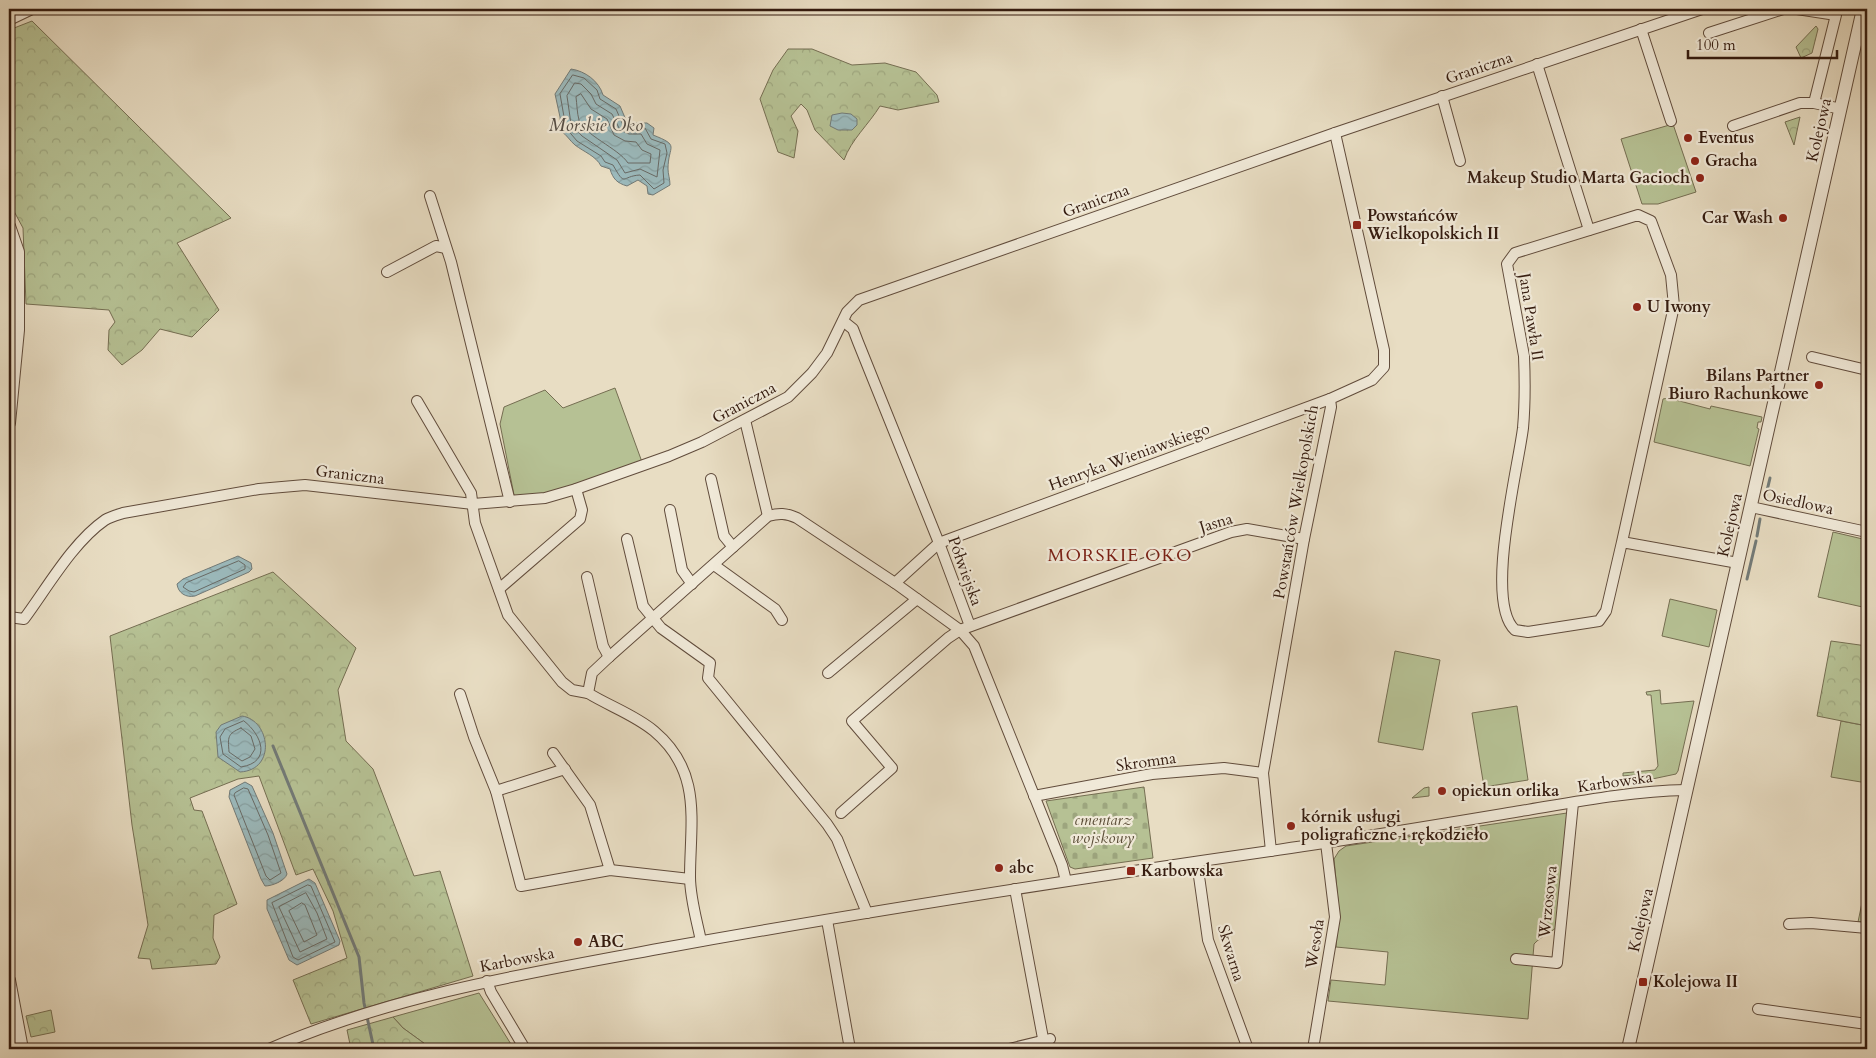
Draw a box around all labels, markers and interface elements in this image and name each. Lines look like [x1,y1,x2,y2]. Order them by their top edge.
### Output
scale bar [1688,28,1837,60]
text: 100 m [1696,35,1736,55]
street label: Graniczna [1443,46,1515,90]
street label: Kolejowa [1801,96,1837,164]
water label: Morskie Oko [549,113,643,138]
place label: Eventus [1698,127,1754,149]
marker: Eventus [1682,132,1694,144]
place label: Gracha [1705,150,1757,172]
marker: Gracha [1689,155,1701,167]
place label: Makeup Studio Marta Gacioch [1467,167,1690,189]
marker: Makeup Studio Marta Gacioch [1694,172,1706,184]
street label: Graniczna [1060,179,1132,223]
place label: Powstańców Wielkopolskich II [1366,205,1499,245]
place label: Car Wash [1702,207,1773,229]
marker: Car Wash [1777,212,1789,224]
marker: Powstańców Wielkopolskich II [1351,219,1363,231]
street label: Jana Pawła II [1513,270,1549,362]
place label: U Iwony [1647,296,1711,318]
marker: U Iwony [1631,301,1643,313]
place label: Bilans Partner Biuro Rachunkowe [1668,365,1810,405]
street label: Graniczna [708,377,780,429]
marker: Bilans Partner Biuro Rachunkowe [1813,379,1825,391]
street label: Powstańców Wielkopolskich [1268,403,1324,601]
street label: Henryka Wieniawskiego [1045,417,1213,496]
street label: Graniczna [314,460,386,490]
street label: Osiedlowa [1761,484,1836,520]
street label: Kolejowa [1712,491,1748,559]
street label: Jasna [1195,508,1235,539]
street label: Półwiejska [942,533,988,609]
district label: MORSKIE OKO [1048,543,1193,568]
street label: Skromna [1114,747,1178,777]
street label: Karbowska [1576,766,1654,798]
place label: opiekun orlika [1452,780,1559,802]
marker: opiekun orlika [1436,785,1448,797]
place label: kórnik usługi poligraficzne i rękodzieło [1301,806,1488,846]
park label: cmentarz wojskowy [1072,809,1135,849]
marker: kórnik usługi poligraficzne i rękodzieło [1285,820,1297,832]
place label: abc [1009,857,1034,879]
place label: Karbowska [1141,860,1223,882]
marker: abc [993,862,1005,874]
street label: Wrzosowa [1533,864,1563,940]
marker: Karbowska [1125,865,1137,877]
street label: Kolejowa [1623,886,1659,954]
street label: Wesoła [1300,917,1330,972]
street label: Skwarna [1212,922,1250,984]
place label: ABC [588,931,624,953]
marker: ABC [572,936,584,948]
street label: Karbowska [478,942,556,978]
place label: Kolejowa II [1653,971,1738,993]
marker: Kolejowa II [1637,976,1649,988]

